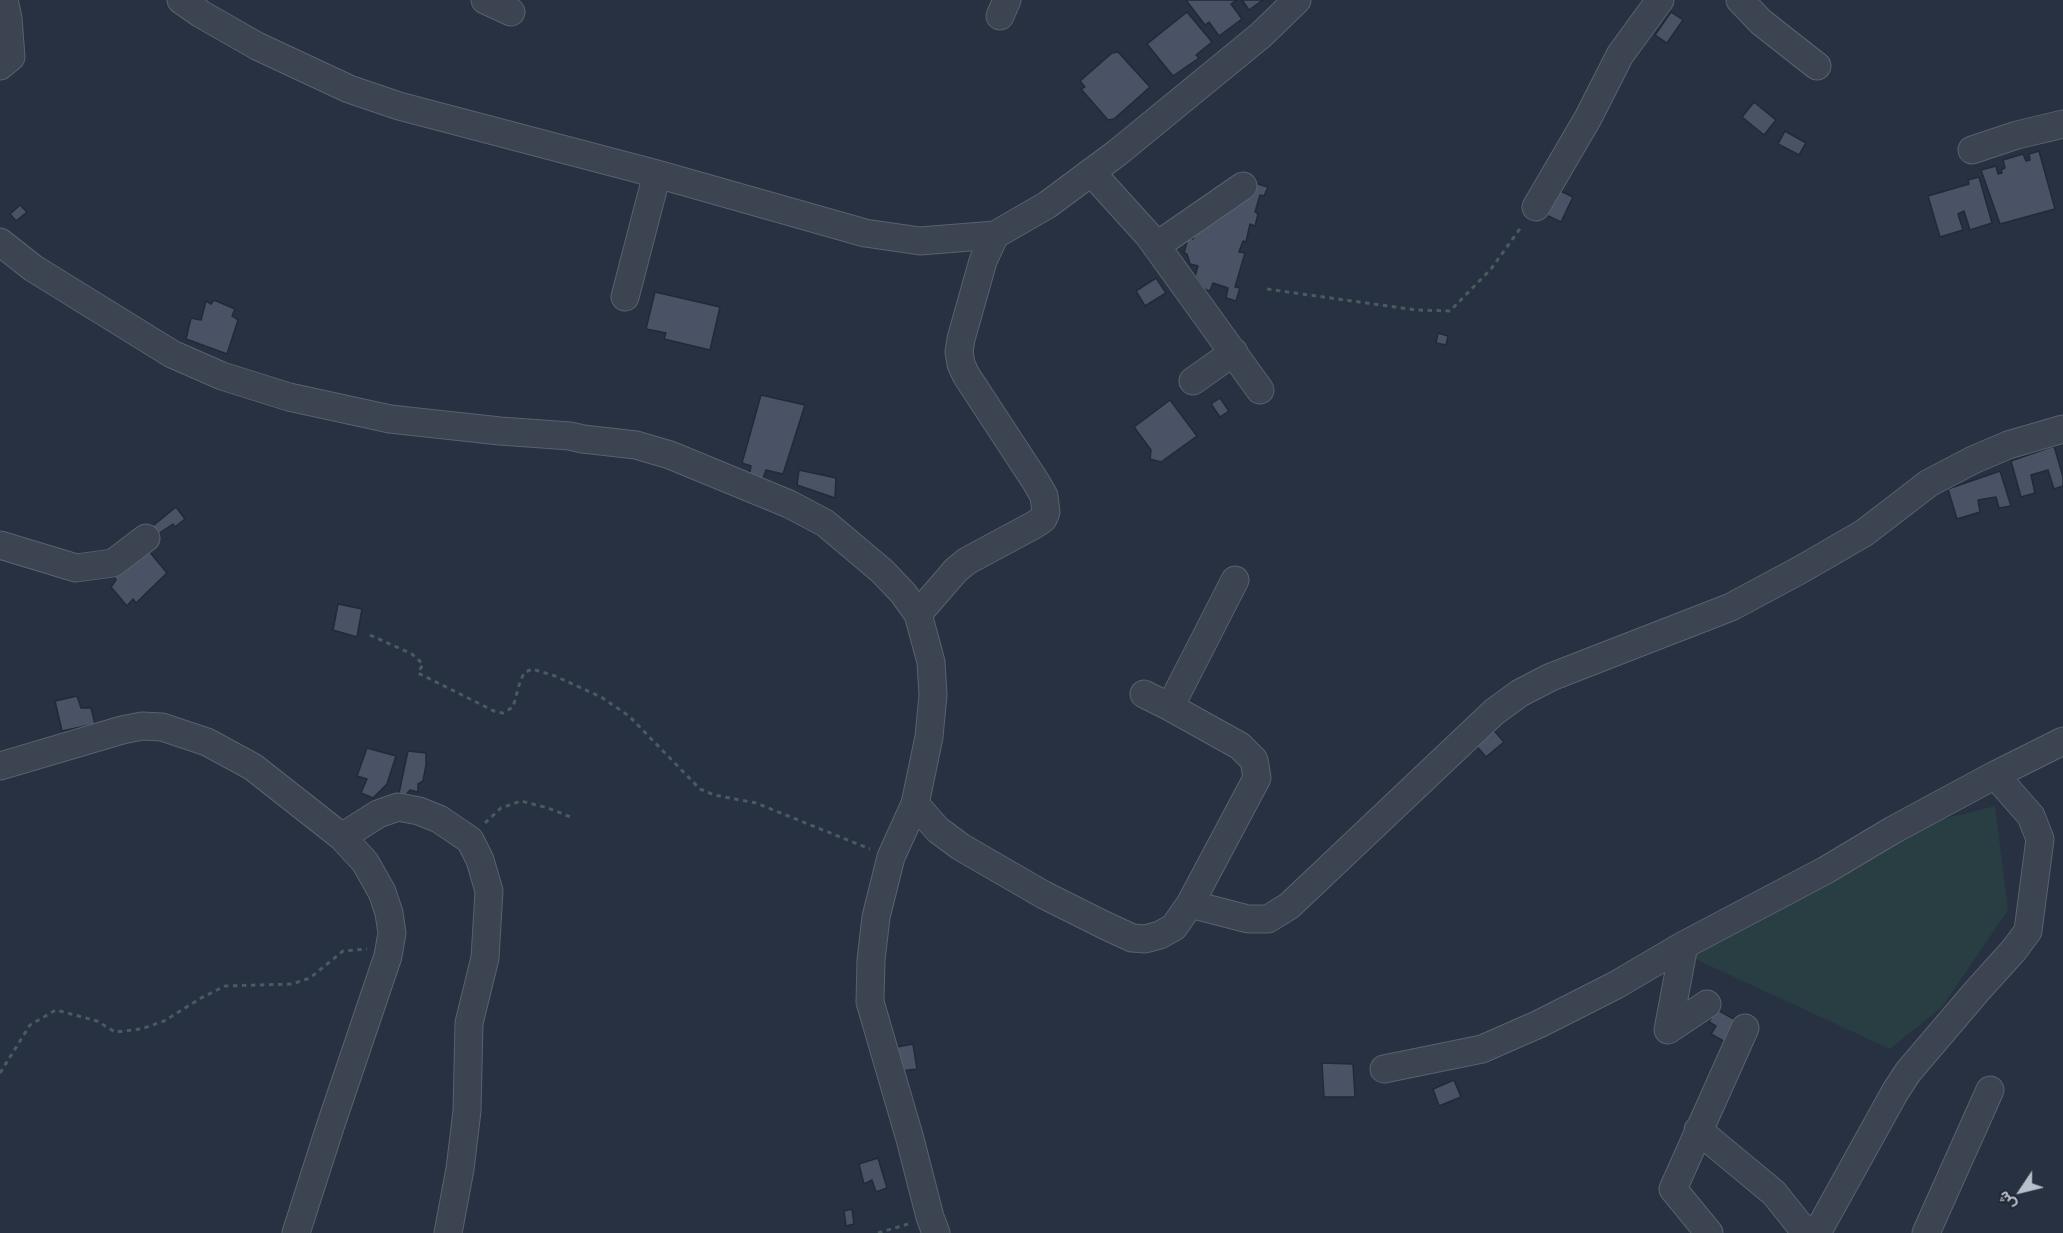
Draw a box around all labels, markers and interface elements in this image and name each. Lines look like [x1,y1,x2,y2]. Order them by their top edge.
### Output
north arrow [1991,1161,2051,1221]
text: ش [1993,1188,2019,1215]

